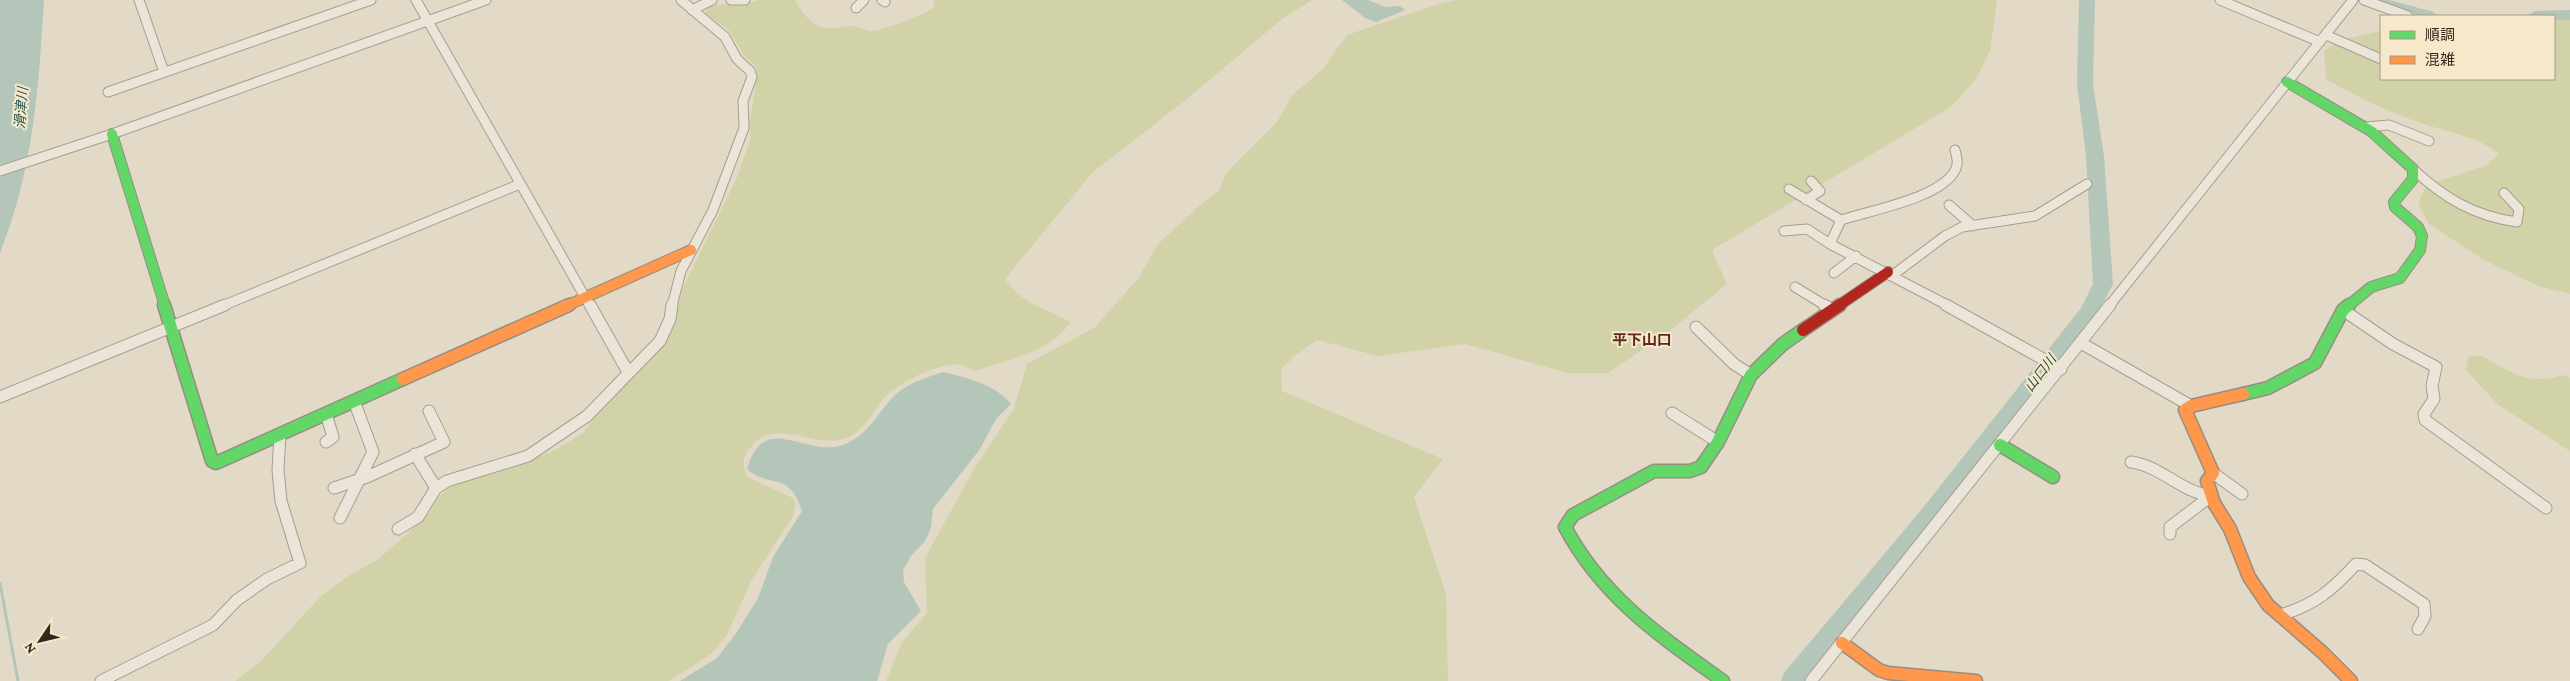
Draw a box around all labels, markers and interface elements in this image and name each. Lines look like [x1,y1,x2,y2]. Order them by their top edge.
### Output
legend [2380,15,2555,80]
text: 順調 [2425,27,2455,43]
text: 混雑 [2425,52,2455,68]
water label: 滑津川 [11,84,31,130]
district label: 平下山口 [1612,332,1672,348]
water label: 山口川 [2021,350,2060,394]
north arrow [15,616,65,666]
text: N [20,640,39,657]

